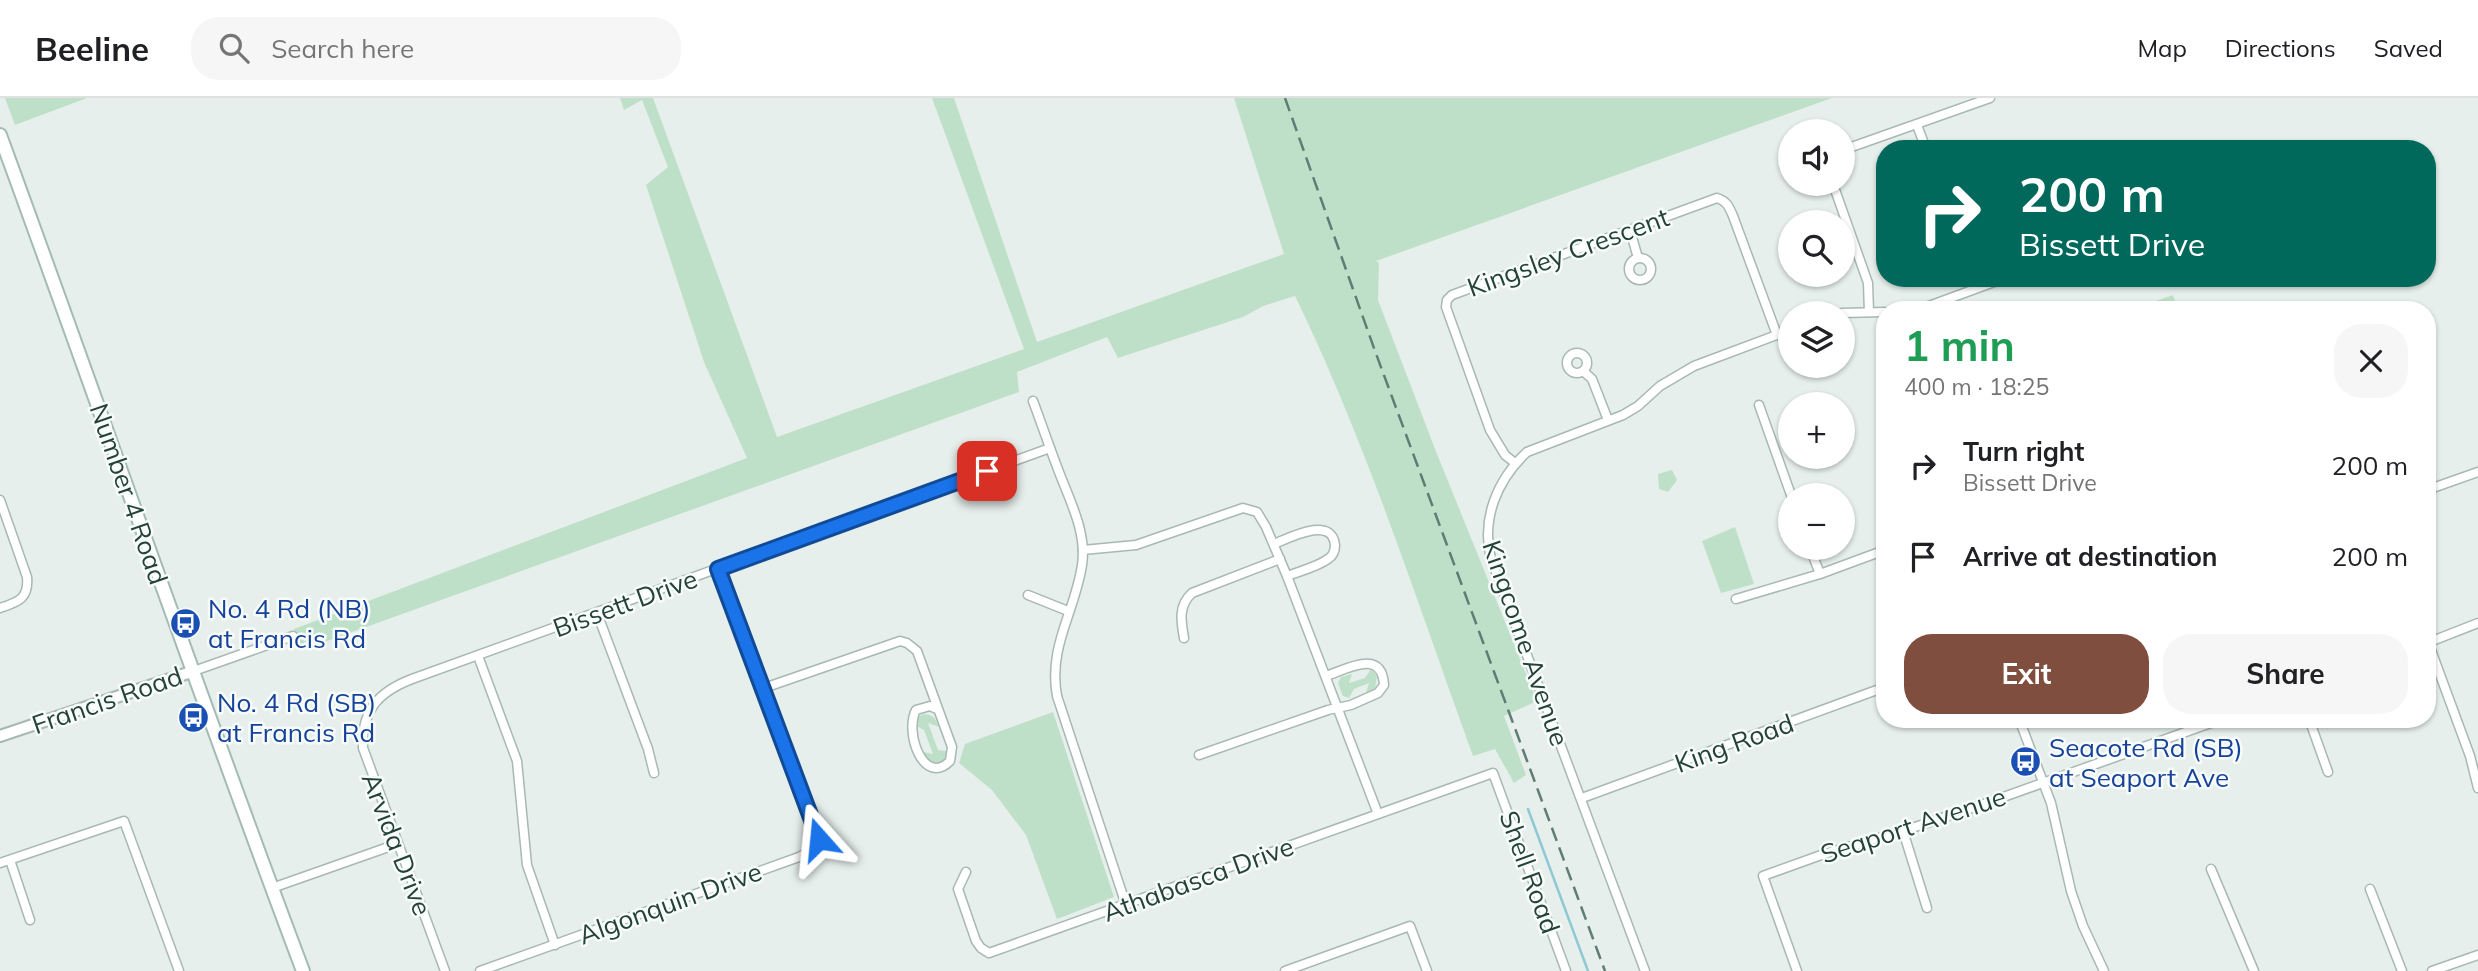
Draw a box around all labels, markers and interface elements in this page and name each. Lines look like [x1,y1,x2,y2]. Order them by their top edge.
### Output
search box [191,17,681,80]
text: Beeline [35,28,149,69]
icon: search [215,29,253,67]
text: Search here [271,32,414,65]
text: Map [2137,33,2187,63]
text: Directions [2225,33,2336,63]
text: Saved [2374,33,2443,63]
map controls [1778,119,1855,560]
button: sound [1778,119,1855,196]
text: 200 m [2019,163,2165,224]
icon: right [1904,168,1995,259]
street label: Kingsley Crescent [1463,200,1673,304]
button: search [1778,210,1855,287]
text: Bissett Drive [2019,224,2205,264]
button: layers [1778,301,1855,378]
text: 1 min [1904,319,2015,372]
button: close [2334,324,2408,398]
text: 400 m · 18:25 [1904,372,2049,401]
button: + [1778,392,1855,469]
street label: Number 4 Road [83,399,175,589]
text: Turn right [1963,435,2084,468]
pin [957,441,1017,501]
icon: right [1904,447,1942,485]
text: 200 m [2332,449,2408,482]
icon: arrive [968,452,1006,490]
text: Bissett Drive [1963,468,2097,497]
button: − [1778,483,1855,560]
street label: Kingcome Avenue [1475,536,1577,750]
icon: arrive [1904,538,1942,576]
text: Arrive at destination [1963,540,2218,573]
text: 200 m [2332,540,2408,573]
street label: Bissett Drive [548,562,702,644]
place label: No. 4 Rd (NB) at Francis Rd [208,592,371,655]
bus stop icon: No. 4 Rd (NB) at Francis Rd [168,606,202,640]
button: Exit [1904,634,2149,714]
button: Share [2163,634,2408,714]
street label: Francis Road [27,659,187,741]
place label: No. 4 Rd (SB) at Francis Rd [217,686,376,749]
bus stop icon: No. 4 Rd (SB) at Francis Rd [177,700,211,734]
street label: King Road [1670,706,1798,780]
place label: Seacote Rd (SB) at Seaport Ave [2049,731,2243,794]
bus stop icon: Seacote Rd (SB) at Seaport Ave [2009,745,2043,779]
street label: Arvida Drive [355,768,439,920]
street label: Seaport Avenue [1816,779,2010,871]
position arrow [782,802,856,876]
street label: Shell Road [1493,806,1567,938]
street label: Athabasca Drive [1098,829,1298,929]
street label: Algonquin Drive [574,855,766,951]

